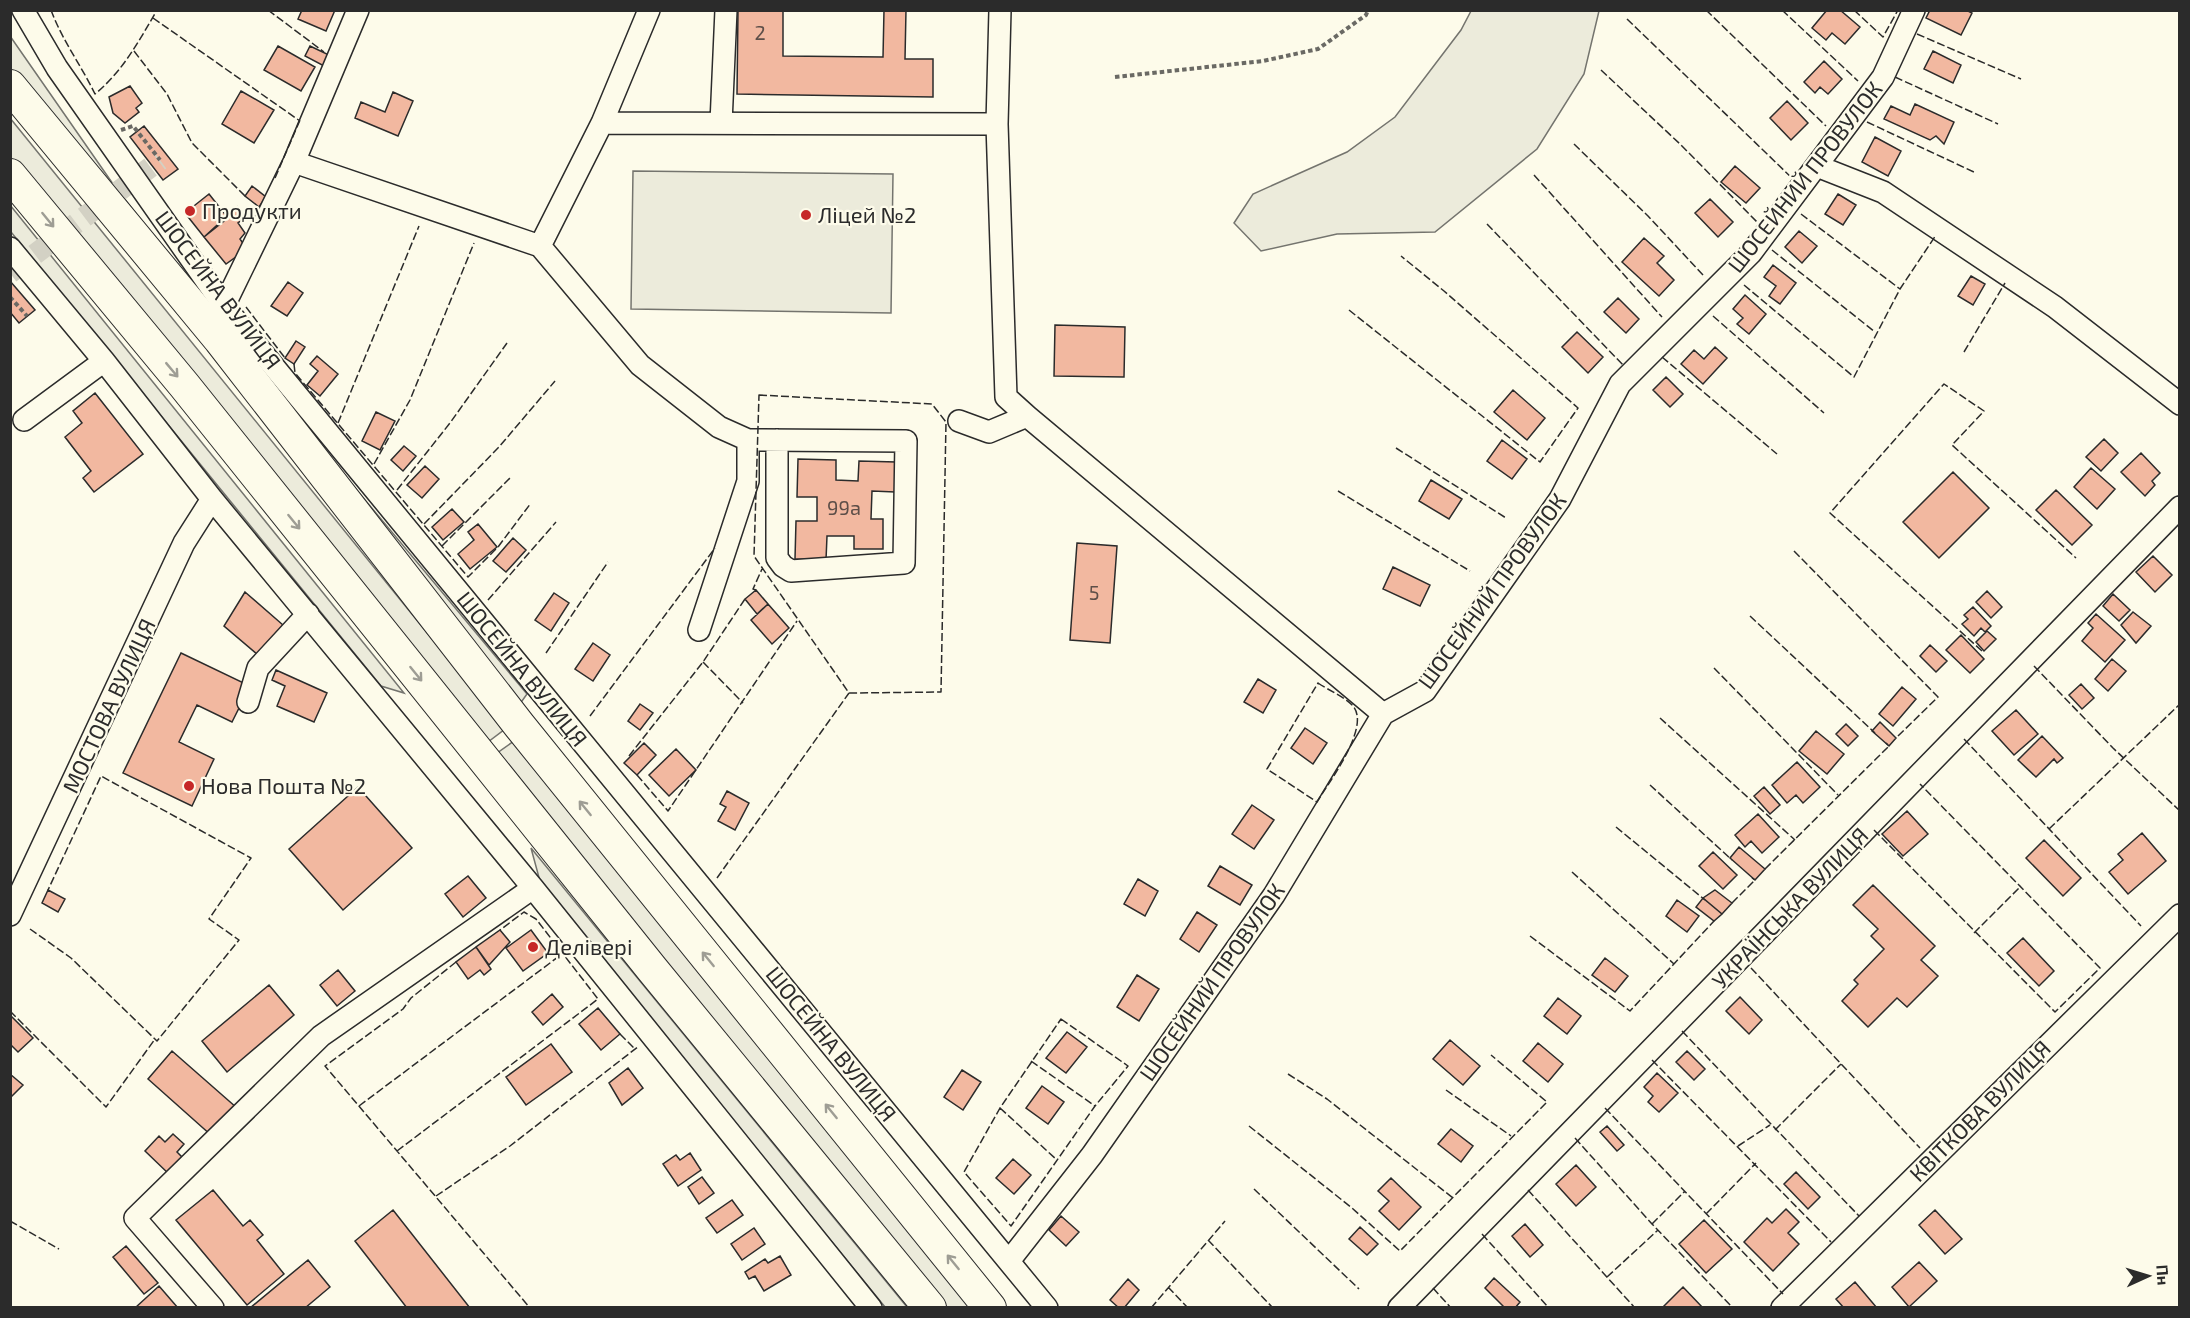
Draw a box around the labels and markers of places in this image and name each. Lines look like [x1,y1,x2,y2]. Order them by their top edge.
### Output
place label: Продукти [202,197,302,224]
place label: Ліцей №2 [818,201,916,227]
marker: Продукти [183,204,197,218]
marker: Ліцей №2 [799,208,813,222]
place label: Нова Пошта №2 [201,772,366,798]
marker: Нова Пошта №2 [182,779,196,793]
place label: Делівері [545,933,632,959]
marker: Делівері [526,940,540,954]

